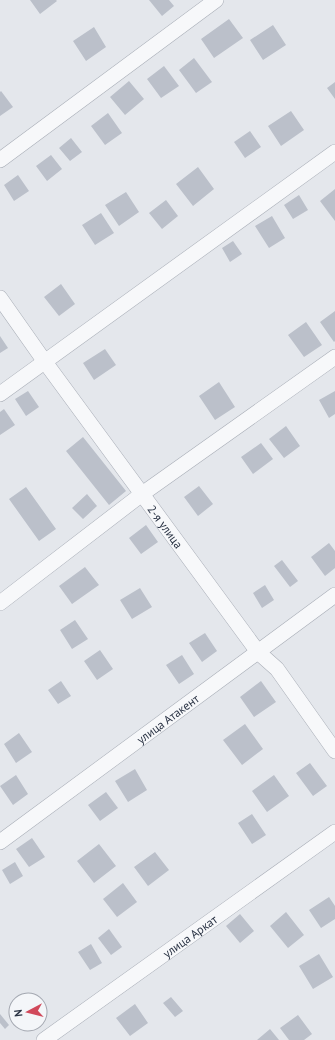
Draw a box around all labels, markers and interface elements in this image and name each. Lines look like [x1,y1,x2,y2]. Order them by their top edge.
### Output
street label: 2-я улица [145,501,187,551]
street label: улица Атакент [133,690,202,747]
street label: улица Аркат [159,911,220,960]
north arrow [8,992,48,1032]
text: N [11,1009,25,1018]

